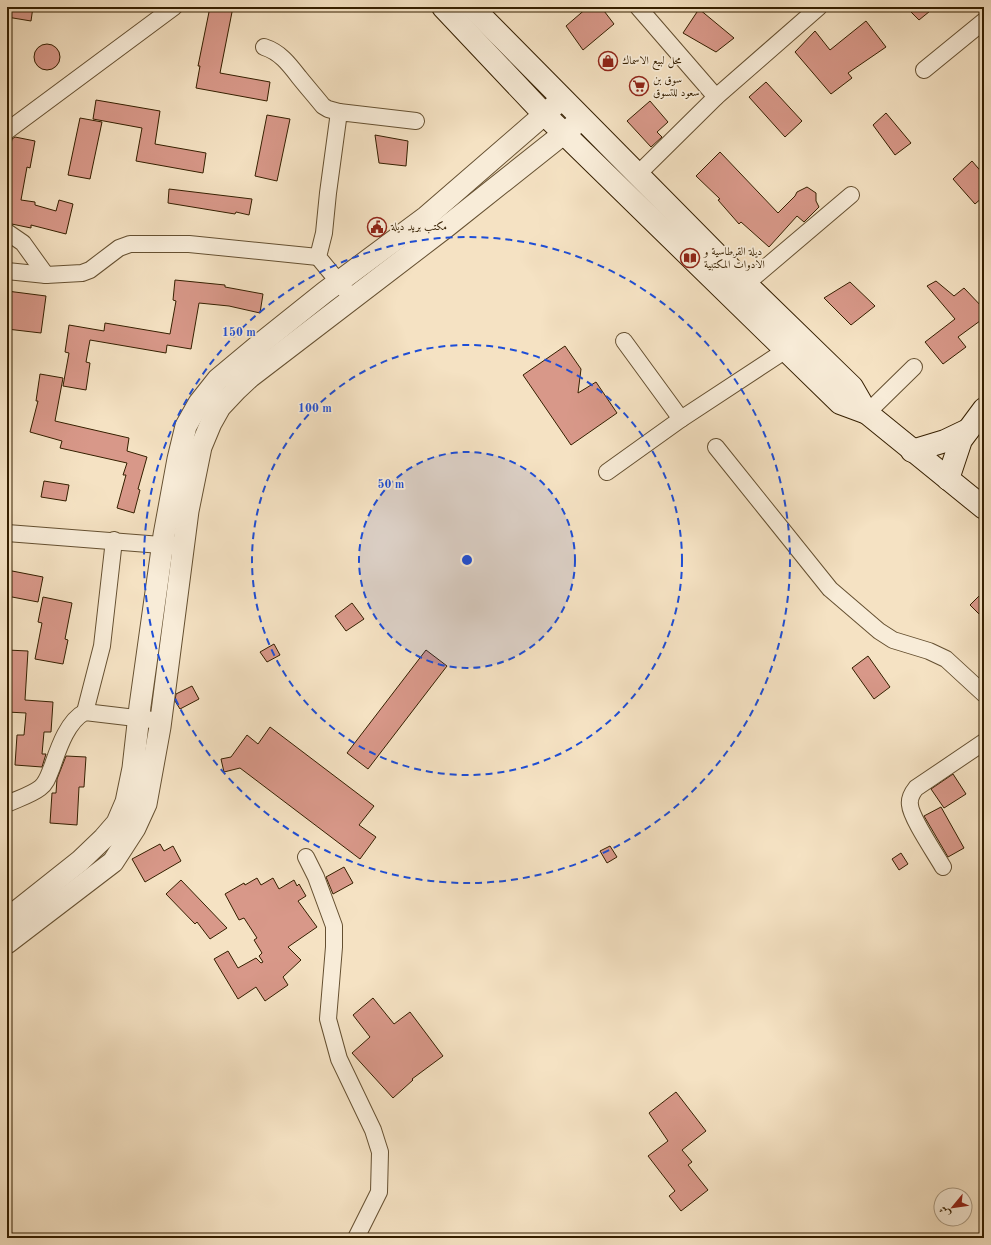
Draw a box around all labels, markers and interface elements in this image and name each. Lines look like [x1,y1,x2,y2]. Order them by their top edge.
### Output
shop icon: محل لبيع الاسماك [597,50,619,72]
place label: محل لبيع الاسماك [622,55,682,70]
supermarket icon: سوق بن سعود للتسوق [628,75,650,97]
place label: سوق بن سعود للتسوق [653,75,700,99]
public building icon: مكتب بريد ديلة [366,216,388,238]
place label: مكتب بريد ديلة [390,221,447,234]
library icon: ديلة القرطاسية و الادوات المكتبية [679,247,701,269]
place label: ديلة القرطاسية و الادوات المكتبية [703,247,765,271]
text: 150 m [222,326,256,339]
text: 100 m [298,403,332,415]
text: 50 m [378,478,405,491]
centre of rings [460,553,474,567]
north arrow [933,1187,973,1227]
text: ش [938,1204,953,1219]

